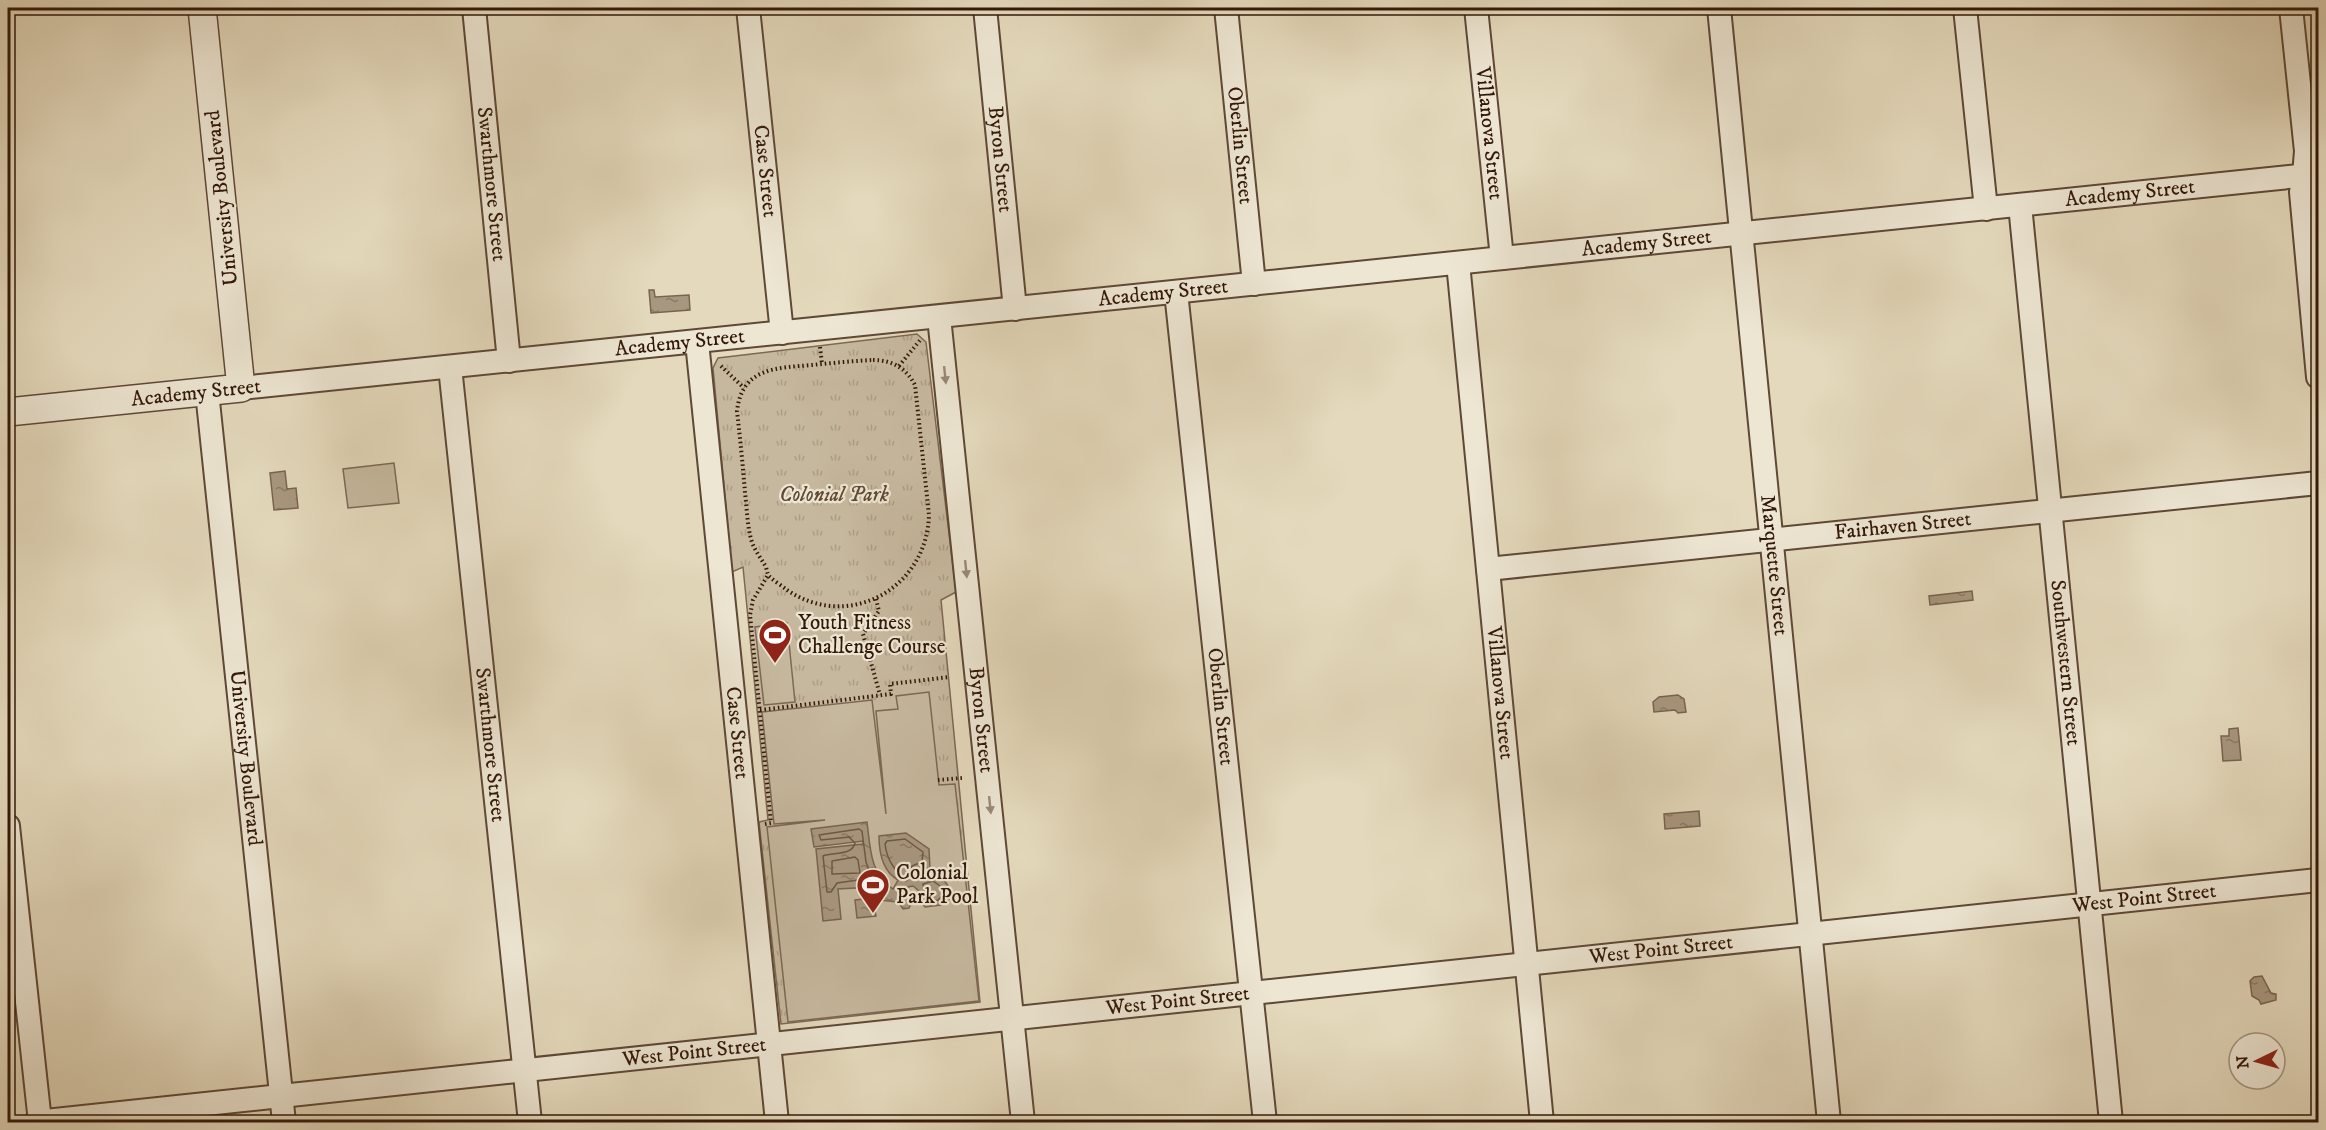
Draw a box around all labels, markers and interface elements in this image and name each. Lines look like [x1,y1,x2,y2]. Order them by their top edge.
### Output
street label: Villanova Street [1469,65,1509,201]
street label: Oberlin Street [1221,85,1259,206]
street label: Byron Street [982,105,1018,214]
street label: Swarthmore Street [471,106,512,263]
street label: University Boulevard [200,108,244,287]
street label: Case Street [747,124,783,219]
street label: Academy Street [2064,174,2196,213]
street label: Academy Street [1580,224,1713,263]
street label: Academy Street [1097,273,1230,313]
street label: Academy Street [614,323,746,362]
one-way arrow [941,366,950,385]
street label: Academy Street [130,373,262,413]
park label: Colonial Park [779,482,889,508]
street label: Marquette Street [1754,494,1794,637]
street label: Fairhaven Street [1833,506,1973,546]
one-way arrow [961,560,971,579]
street label: Southwestern Street [2044,579,2087,747]
place label: Youth Fitness Challenge Course [798,610,946,660]
sports icon: Youth Fitness Challenge Course [757,617,793,664]
street label: Villanova Street [1481,624,1520,761]
street label: Oberlin Street [1201,647,1240,767]
street label: Byron Street [963,665,1000,774]
street label: Swarthmore Street [469,666,511,824]
street label: University Boulevard [223,669,268,848]
street label: Case Street [719,685,755,781]
one-way arrow [985,795,995,814]
place label: Colonial Park Pool [896,860,979,910]
sports icon: Colonial Park Pool [855,867,891,914]
street label: West Point Street [2070,878,2218,919]
street label: West Point Street [1587,929,1734,970]
street label: West Point Street [1103,980,1251,1022]
north arrow [2227,1031,2287,1091]
street label: West Point Street [620,1032,768,1073]
text: N [2233,1055,2254,1070]

